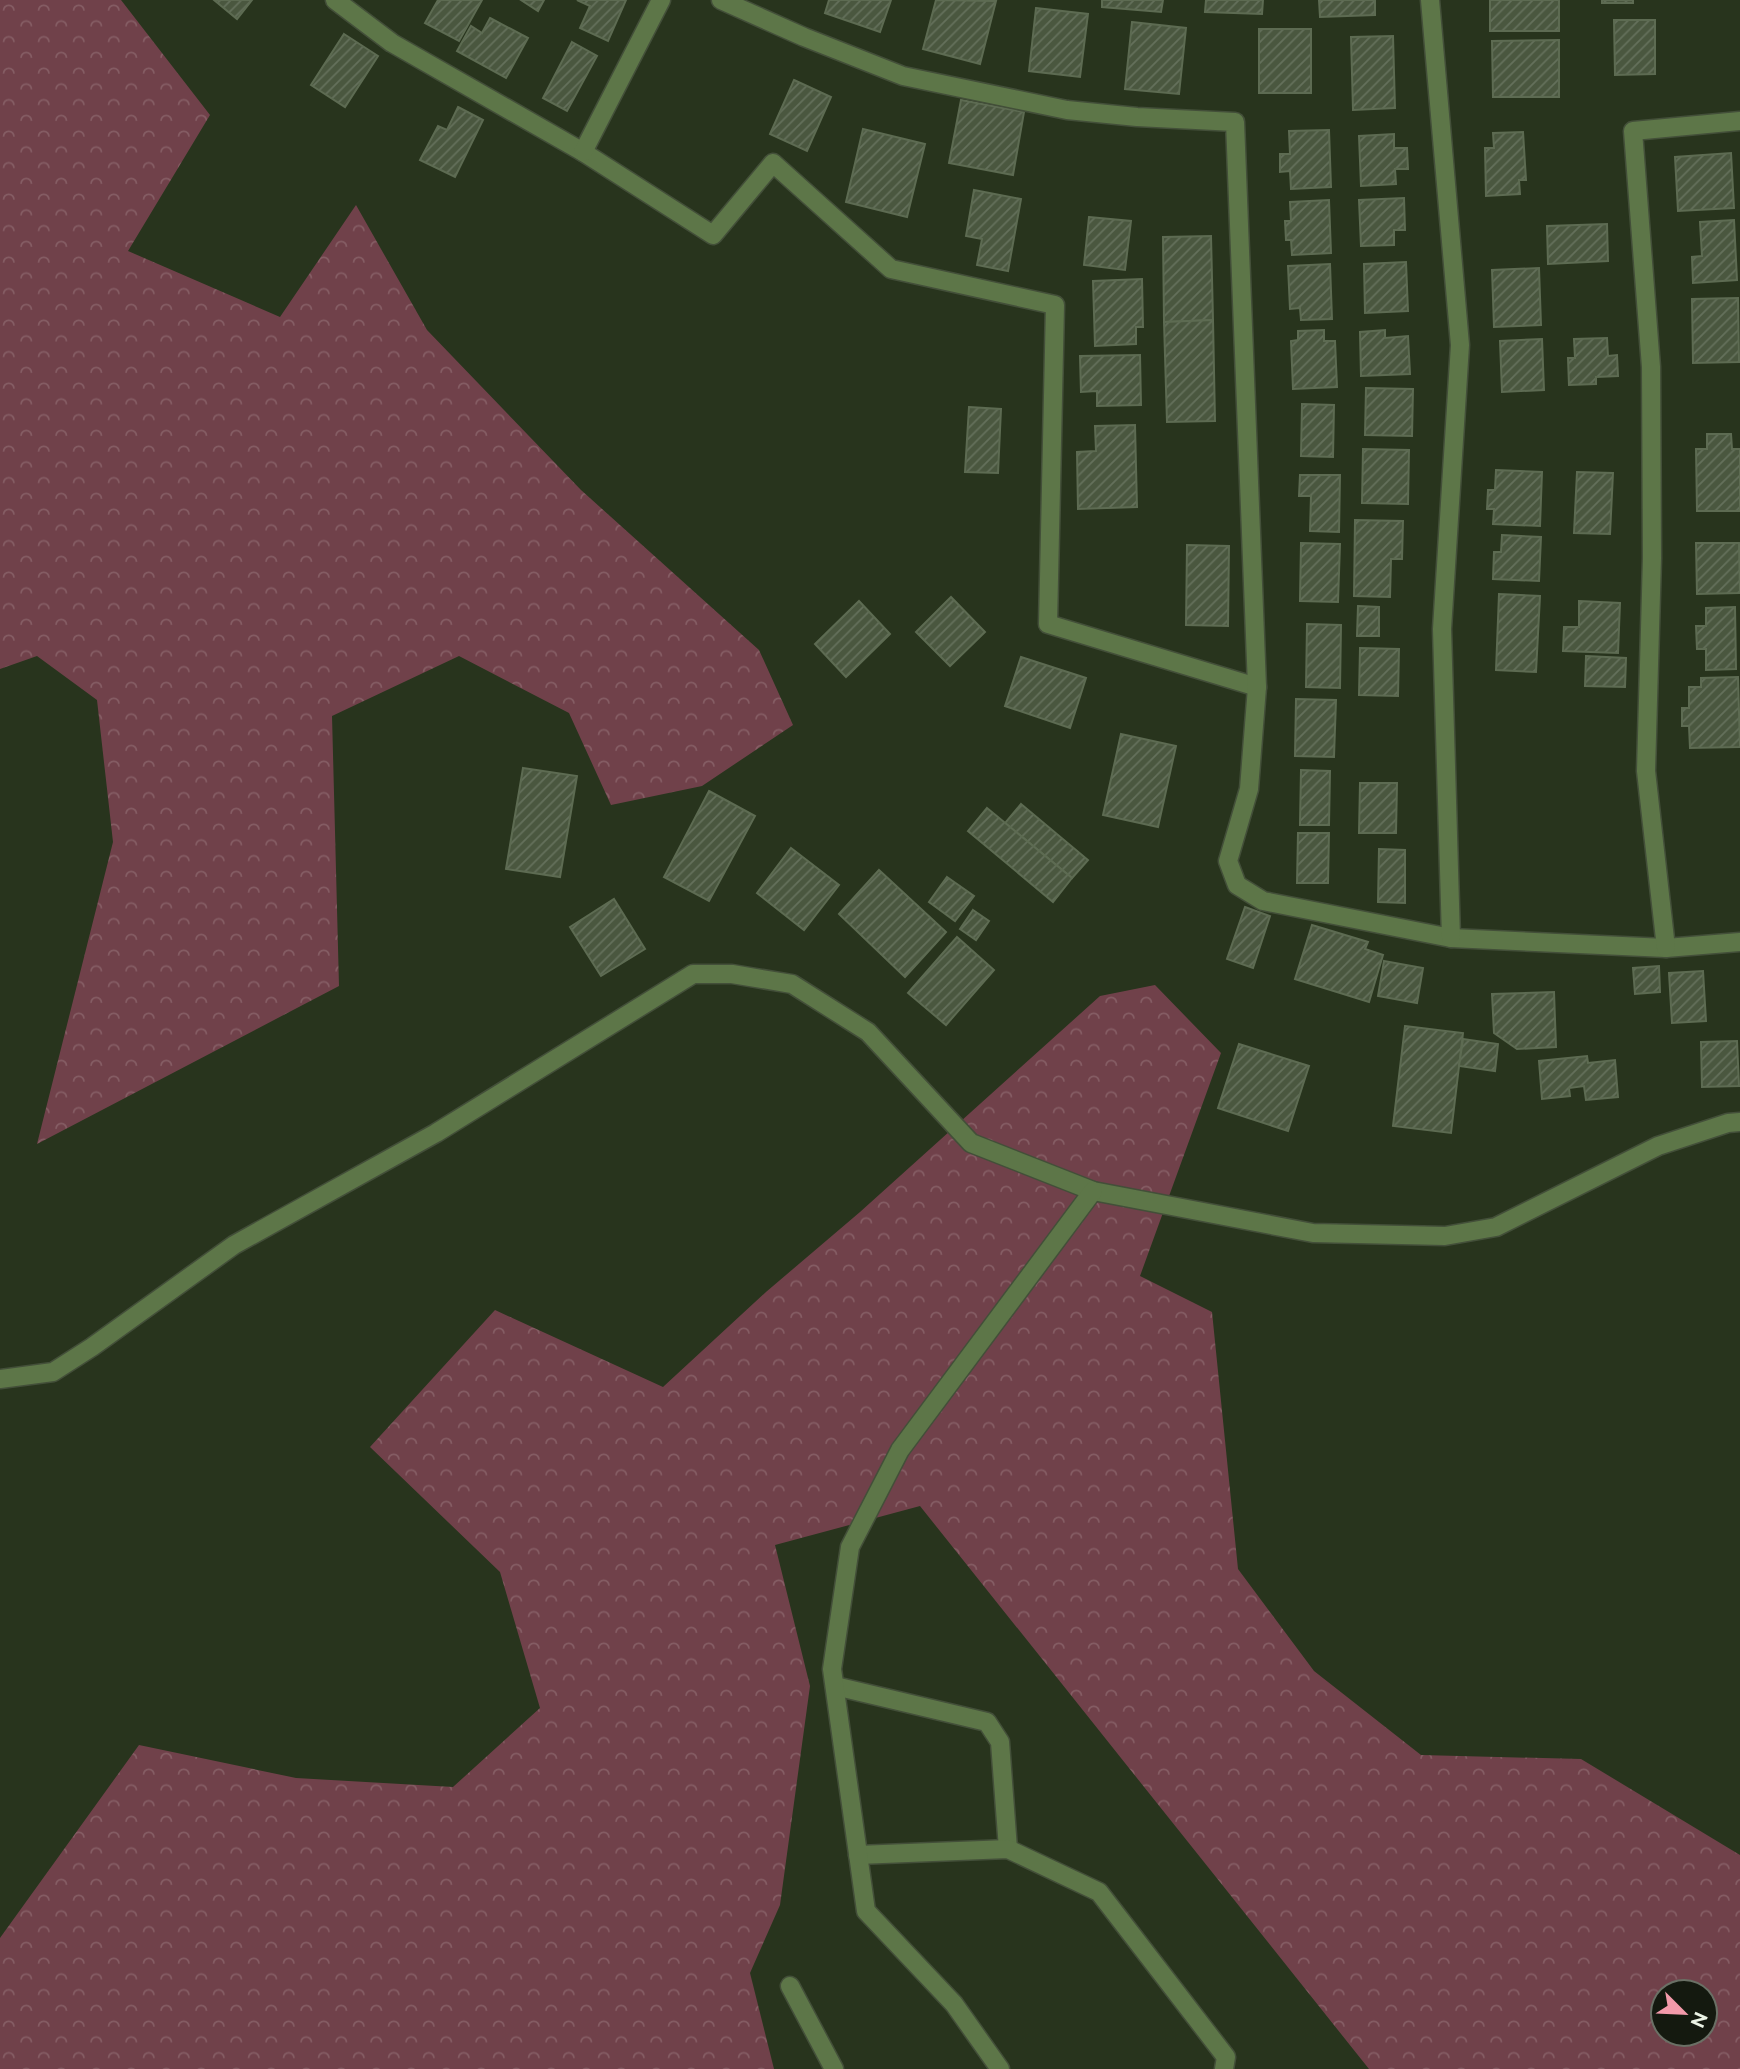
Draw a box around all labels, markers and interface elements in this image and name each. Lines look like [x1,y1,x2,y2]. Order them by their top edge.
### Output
north arrow [1649,1978,1719,2048]
text: N [1687,2009,1713,2031]

